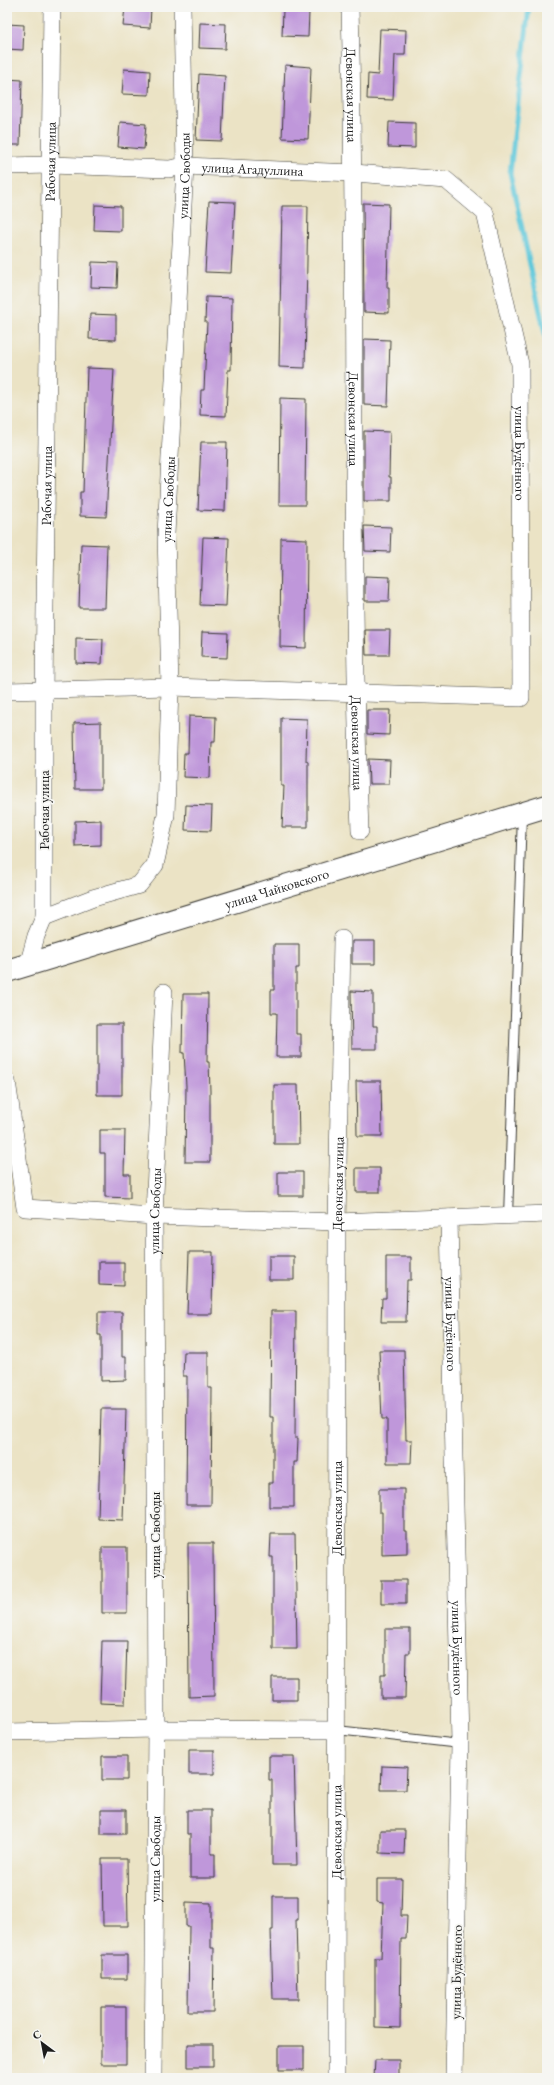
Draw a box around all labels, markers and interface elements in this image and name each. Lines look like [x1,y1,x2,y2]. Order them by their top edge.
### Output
street label: Девонская улица [342,47,361,143]
street label: Рабочая улица [41,121,60,202]
street label: улица Свободы [173,132,194,219]
street label: улица Агадуллина [201,158,304,180]
street label: Девонская улица [345,371,363,467]
street label: улица Будённого [511,406,529,501]
street label: Рабочая улица [37,445,56,525]
street label: улица Свободы [157,455,179,543]
street label: Девонская улица [347,695,368,791]
street label: Рабочая улица [35,770,53,850]
street label: улица Чайковского [222,864,331,913]
street label: Девонская улица [328,1136,348,1231]
street label: улица Свободы [145,1167,165,1254]
street label: улица Будённого [441,1276,461,1372]
street label: Девонская улица [328,1460,346,1555]
street label: улица Свободы [146,1491,164,1578]
street label: улица Будённого [448,1600,468,1696]
street label: Девонская улица [327,1784,345,1879]
street label: улица Свободы [146,1815,164,1902]
street label: улица Будённого [446,1924,466,2020]
north arrow [22,2023,62,2063]
text: С [30,2026,44,2043]

